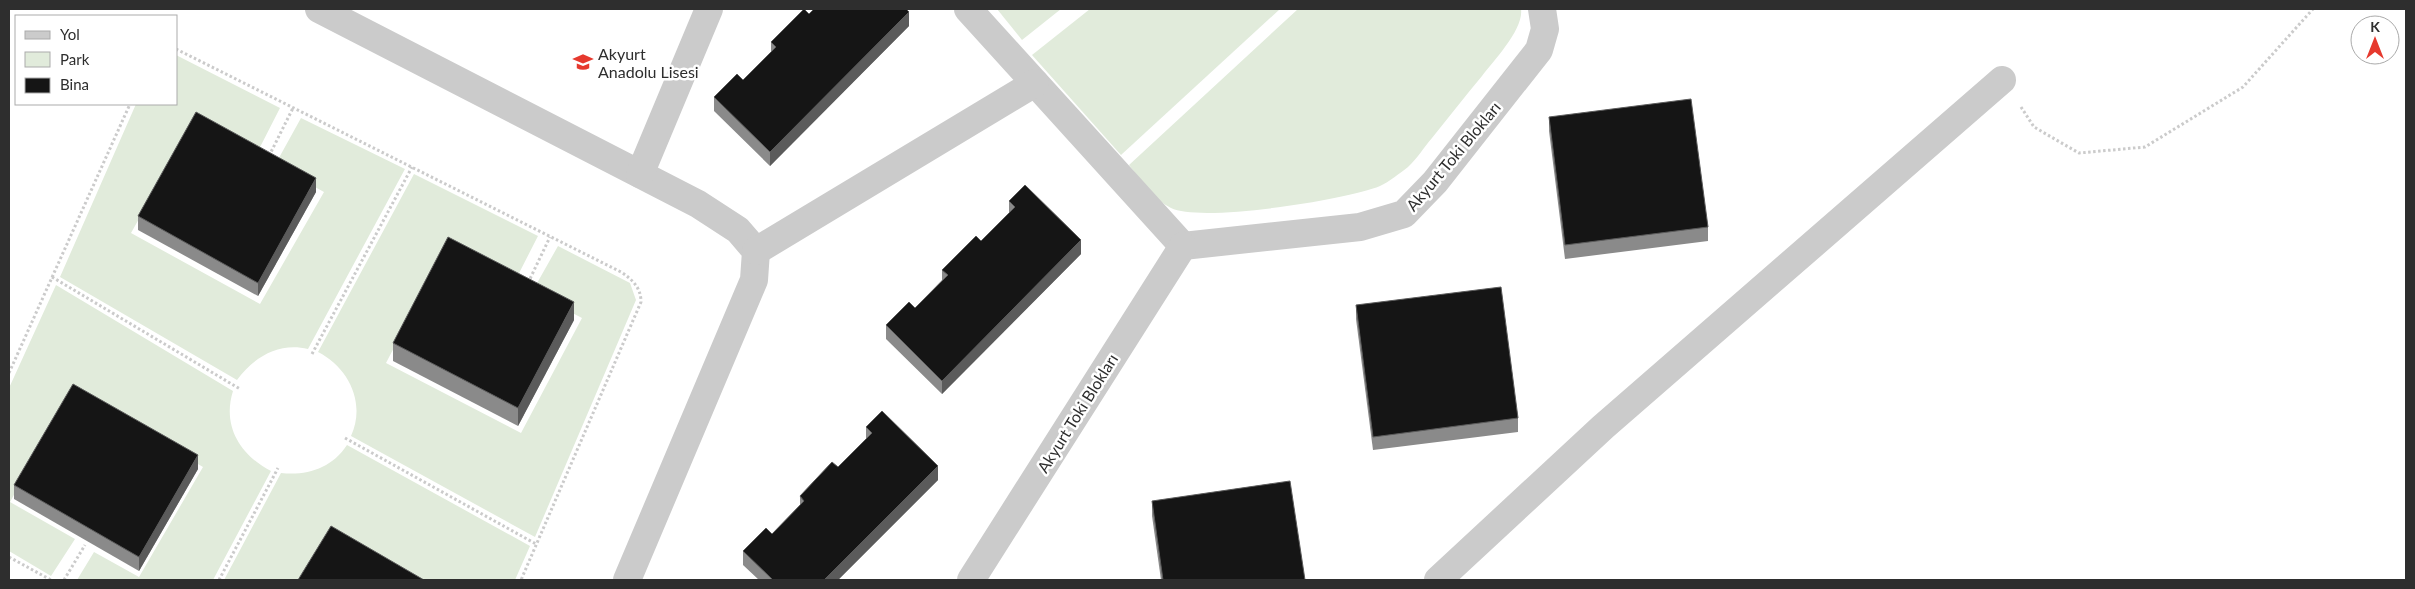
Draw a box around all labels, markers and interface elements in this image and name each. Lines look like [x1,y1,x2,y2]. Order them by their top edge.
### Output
legend [15,15,178,105]
north arrow [2350,15,2400,65]
text: K [2370,18,2380,35]
text: Yol [60,25,80,43]
place label: Akyurt Anadolu Lisesi [598,44,699,81]
text: Park [60,50,90,68]
school or university icon: Akyurt Anadolu Lisesi [572,51,594,73]
text: Bina [60,75,89,93]
street label: Akyurt Toki Blokları [1402,98,1504,214]
street label: Akyurt Toki Blokları [1033,350,1121,476]

